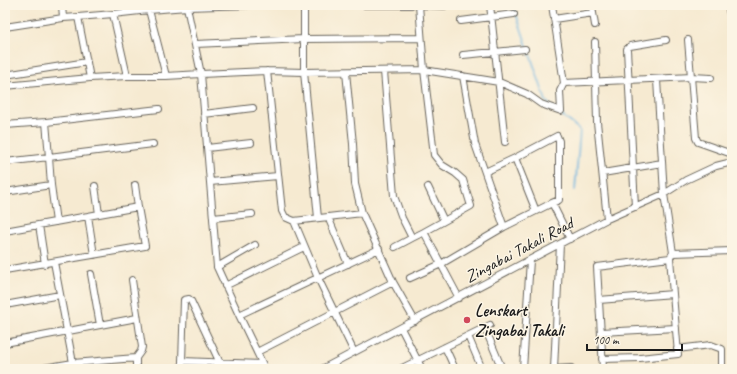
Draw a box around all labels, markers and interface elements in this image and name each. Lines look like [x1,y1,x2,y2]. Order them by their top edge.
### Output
street label: Zingabai Takali Road [461,212,579,287]
place label: Lenskart Zingabai Takali [475,300,566,341]
marker: Lenskart Zingabai Takali [462,315,472,325]
scale bar [587,326,682,352]
text: 100 m [593,332,620,348]

